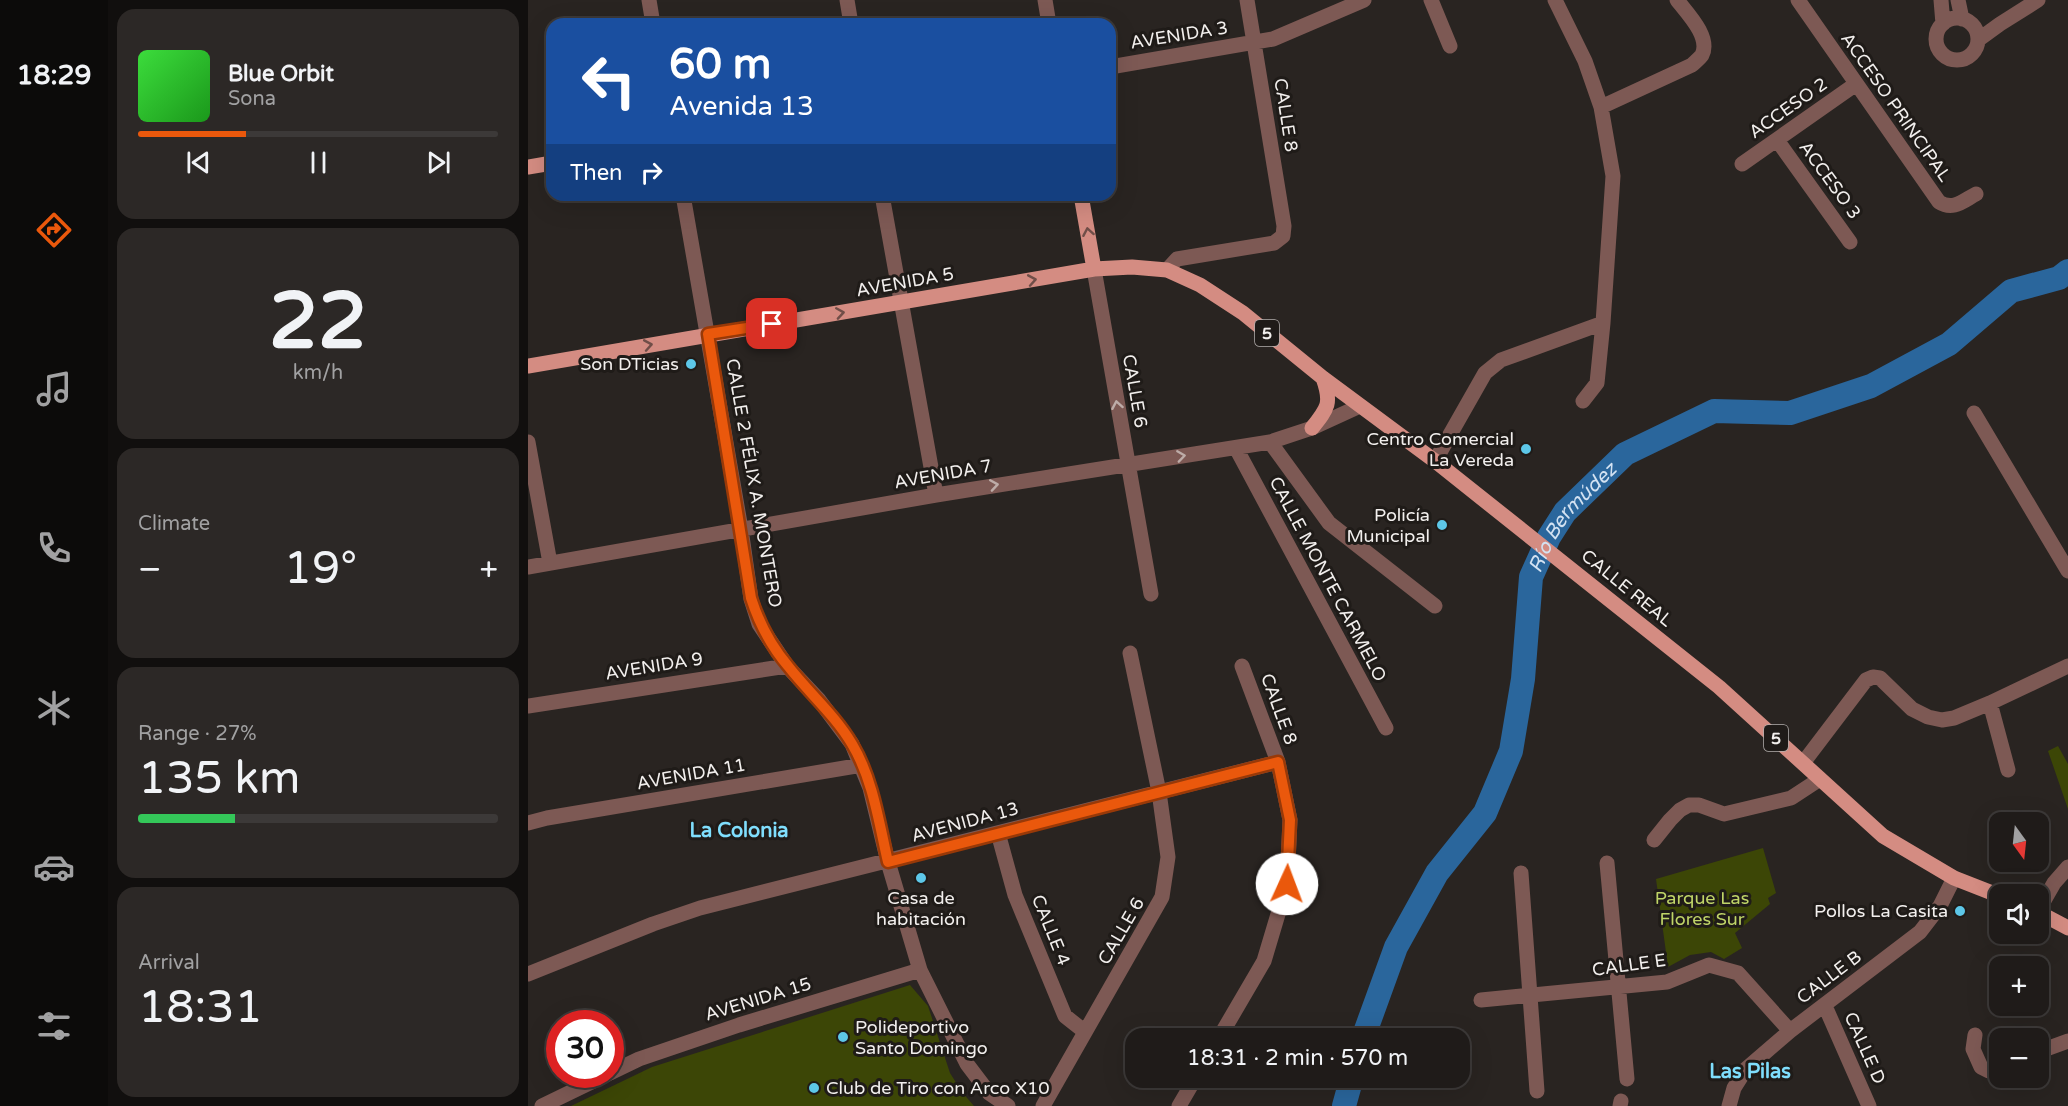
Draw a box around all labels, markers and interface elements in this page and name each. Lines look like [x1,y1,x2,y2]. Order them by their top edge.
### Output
street label: AVENIDA 3 [1128,16,1230,54]
street label: ACCESO PRINCIPAL [1836,28,1956,186]
text: 60 m [669,39,771,90]
icon: left [570,42,648,120]
text: 18:29 [17,59,91,92]
text: Blue Orbit [228,61,334,87]
street label: ACCESO 2 [1744,73,1832,143]
street label: CALLE 8 [1269,77,1303,153]
text: Sona [228,87,276,111]
text: Avenida 13 [669,90,814,123]
street label: ACCESO 3 [1794,137,1866,223]
icon: previous [182,146,215,179]
icon: pause [302,146,335,179]
icon: next [422,146,455,179]
icon: right [635,156,668,189]
text: Then [570,160,623,186]
icon: directions [33,209,75,251]
one-way arrow [1082,227,1095,237]
street label: AVENIDA 5 [854,263,956,301]
one-way arrow [1027,274,1037,286]
text: 22 [269,275,367,369]
pin [746,298,797,349]
icon: arrive [755,307,788,340]
one-way arrow [835,307,845,319]
road number: 5 [1255,320,1279,346]
one-way arrow [642,339,652,352]
place label: Son DTicias [580,353,679,375]
street label: CALLE 6 [1118,353,1152,429]
marker: Son DTicias [684,357,698,371]
street label: CALLE 2 FÉLIX A. MONTERO [721,357,787,609]
text: km/h [293,361,343,385]
icon: music [33,368,75,410]
one-way arrow [1112,401,1124,410]
place label: Centro Comercial La Vereda [1367,428,1514,471]
marker: Centro Comercial La Vereda [1519,442,1533,456]
one-way arrow [1177,450,1186,462]
street label: AVENIDA 7 [892,455,994,493]
water label: Río Bermúdez [1524,456,1623,577]
street label: CALLE MONTE CARMELO [1265,473,1391,685]
one-way arrow [989,479,999,492]
place label: Policía Municipal [1346,504,1430,547]
text: Climate [138,512,210,536]
marker: Policía Municipal [1435,518,1449,532]
icon: phone [33,527,75,569]
text: 19° [284,542,357,596]
street label: CALLE REAL [1577,545,1678,632]
text: − [138,550,162,589]
text: + [479,550,498,589]
street label: AVENIDA 9 [603,647,705,685]
street label: CALLE 8 [1256,670,1302,748]
icon: climate [33,687,75,729]
text: Range · 27% [138,722,257,746]
road number: 5 [1764,725,1788,751]
text: 135 km [138,752,300,806]
street label: AVENIDA 11 [635,754,747,794]
street label: AVENIDA 13 [909,797,1021,847]
north arrow [1989,812,2049,872]
map controls [1989,812,2049,1088]
district label: La Colonia [689,819,789,843]
icon: car [33,846,75,888]
position arrow [1255,852,1319,916]
marker: Casa de habitación [914,871,928,885]
button: sound [1989,884,2049,944]
place label: Casa de habitación [876,887,966,930]
park label: Parque Las Flores Sur [1655,887,1749,930]
street label: CALLE 4 [1027,892,1075,968]
street label: CALLE 6 [1093,893,1149,969]
place label: Pollos La Casita [1814,900,1948,922]
marker: Pollos La Casita [1953,904,1967,918]
street label: CALLE B [1792,946,1866,1008]
street label: CALLE E [1591,949,1667,981]
text: Arrival [138,951,200,975]
button: + [1989,956,2049,1016]
street label: AVENIDA 15 [702,972,814,1026]
text: 18:31 [138,981,263,1035]
icon: filters [33,1005,75,1047]
street label: CALLE D [1839,1009,1891,1087]
speed limit sign: 30 [546,1010,624,1088]
place label: Polideportivo Santo Domingo [855,1016,988,1059]
button: − [1989,1028,2049,1088]
marker: Polideportivo Santo Domingo [836,1030,850,1044]
text: 18:31 · 2 min · 570 m [1187,1045,1408,1071]
district label: Las Pilas [1709,1060,1791,1084]
place label: Club de Tiro con Arco X10 [826,1077,1050,1099]
marker: Club de Tiro con Arco X10 [807,1081,821,1095]

